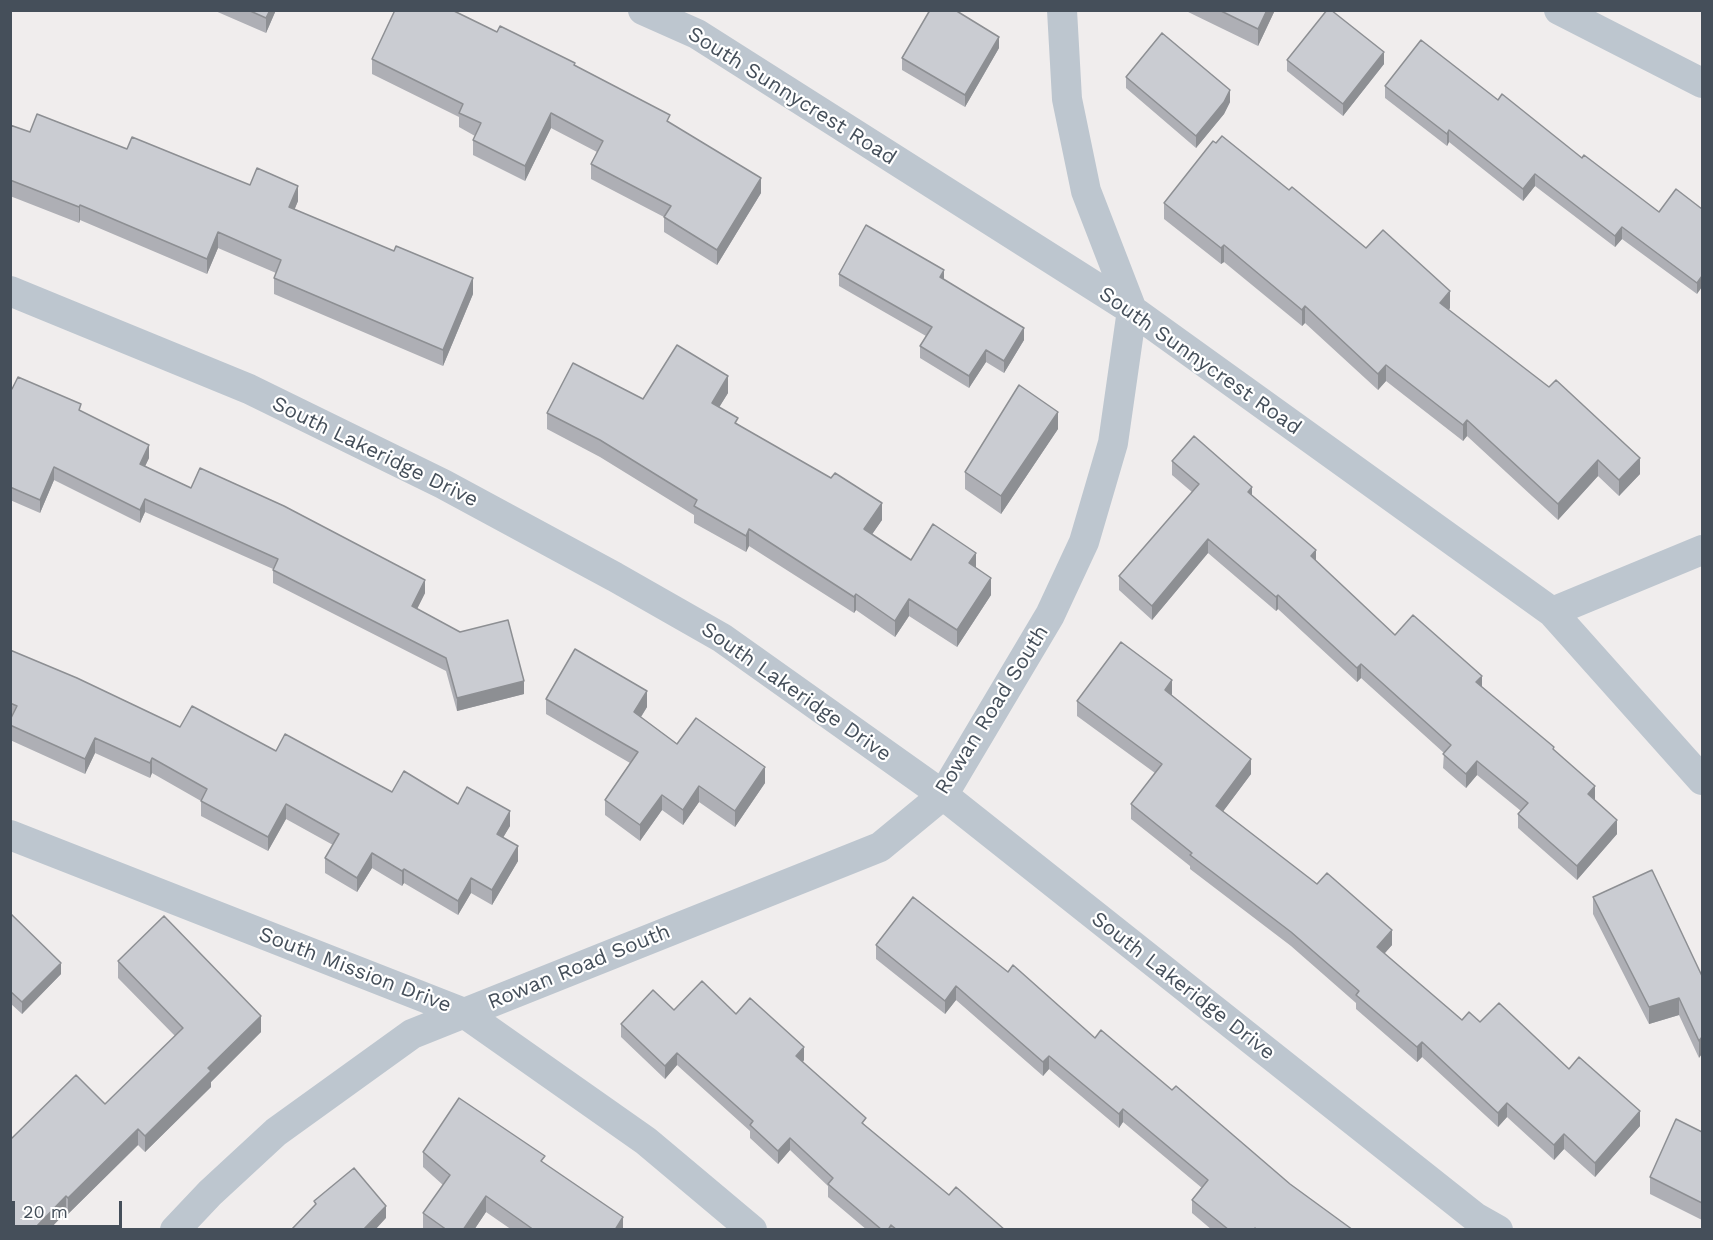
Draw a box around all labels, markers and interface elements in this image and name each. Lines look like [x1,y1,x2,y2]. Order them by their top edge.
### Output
street label: South Sunnycrest Road [683,21,901,171]
street label: South Sunnycrest Road [1094,281,1306,441]
street label: South Lakeridge Drive [268,391,482,513]
street label: South Lakeridge Drive [696,617,896,767]
street label: Rowan Road South [930,621,1054,799]
street label: South Lakeridge Drive [1086,906,1280,1066]
street label: Rowan Road South [484,919,674,1015]
street label: South Mission Drive [255,922,455,1018]
scale bar [15,1189,124,1227]
text: 20 m [23,1201,68,1222]

